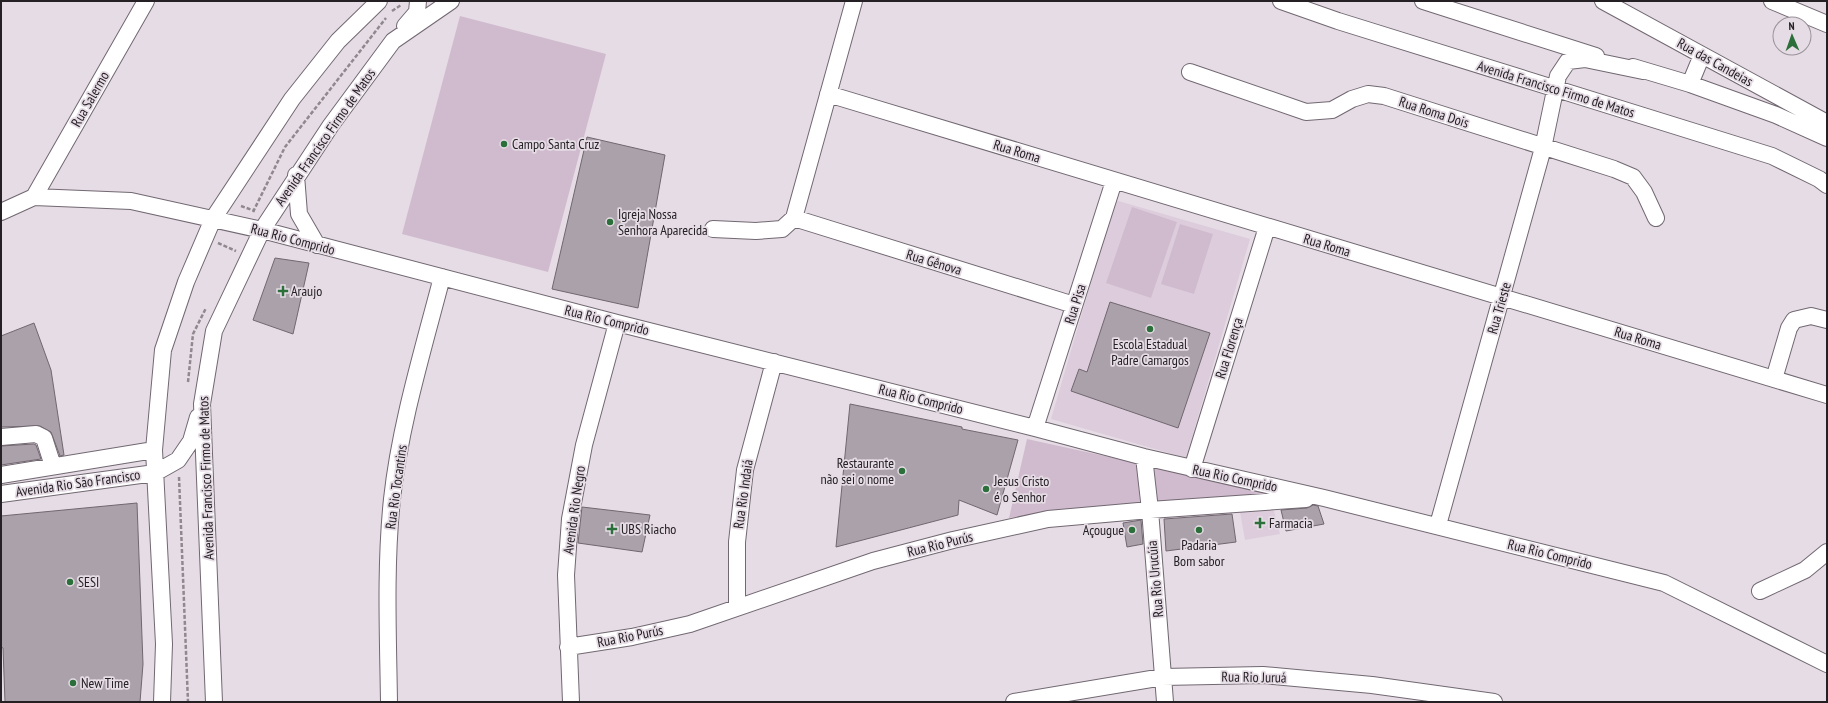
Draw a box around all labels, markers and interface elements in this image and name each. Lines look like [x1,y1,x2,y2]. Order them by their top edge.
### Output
north arrow [1772,16,1812,56]
text: N [1788,19,1795,33]
street label: Rua das Candeias [1674,34,1756,90]
street label: Avenida Francisco Firmo de Matos [1475,56,1637,122]
street label: Avenida Francisco Firmo de Matos [271,65,379,209]
street label: Rua Salermo [67,68,113,130]
street label: Rua Roma Dois [1397,92,1471,132]
place label: Campo Santa Cruz [512,135,599,153]
street label: Rua Roma [991,135,1043,167]
marker: Campo Santa Cruz [499,139,509,149]
place label: Igreja Nossa Senhora Aparecida [618,205,708,239]
marker: Igreja Nossa Senhora Aparecida [605,217,615,227]
street label: Rua Rio Comprido [249,219,337,259]
street label: Rua Roma [1301,229,1353,261]
street label: Rua Gênova [904,245,964,279]
street label: Rua Trieste [1483,280,1515,336]
place label: Araujo [291,282,322,300]
street label: Rua Pisa [1060,282,1090,326]
marker: Araujo [278,286,288,296]
street label: Rua Rio Comprido [563,301,651,339]
street label: Rua Florença [1211,315,1247,381]
street label: Rua Roma [1612,322,1664,354]
marker: Escola Estadual Padre Camargos [1145,324,1155,334]
place label: Escola Estadual Padre Camargos [1111,335,1189,369]
street label: Rua Rio Comprido [877,380,965,418]
street label: Avenida Francisco Firmo de Matos [194,396,218,560]
street label: Rua Rio Tocantins [381,443,411,530]
place label: Restaurante não sei o nome [821,454,894,488]
street label: Rua Rio Indaiá [729,458,757,530]
street label: Rua Rio Comprido [1191,460,1279,496]
street label: Avenida Rio São Francisco [15,465,141,501]
street label: Avenida Rio Negro [559,465,589,555]
marker: Restaurante não sei o nome [897,466,907,476]
place label: Jesus Cristo é o Senhor [993,472,1049,506]
marker: Jesus Cristo é o Senhor [981,484,991,494]
place label: Farmacia [1269,514,1313,532]
marker: Farmacia [1254,517,1266,529]
place label: UBS Riacho [621,520,676,538]
place label: Açougue [1083,521,1124,539]
marker: UBS Riacho [606,523,618,535]
marker: Açougue [1127,525,1137,535]
marker: Padaria Bom sabor [1194,525,1204,535]
street label: Rua Rio Purús [905,527,975,561]
street label: Rua Rio Comprido [1506,535,1594,573]
place label: Padaria Bom sabor [1173,536,1225,570]
street label: Rua Rio Urucúia [1143,540,1167,618]
place label: SESI [78,573,99,591]
marker: SESI [65,577,75,587]
street label: Rua Rio Purús [595,621,665,651]
street label: Rua Rio Juruá [1221,667,1287,687]
place label: New Time [81,674,129,692]
marker: New Time [68,678,78,688]

